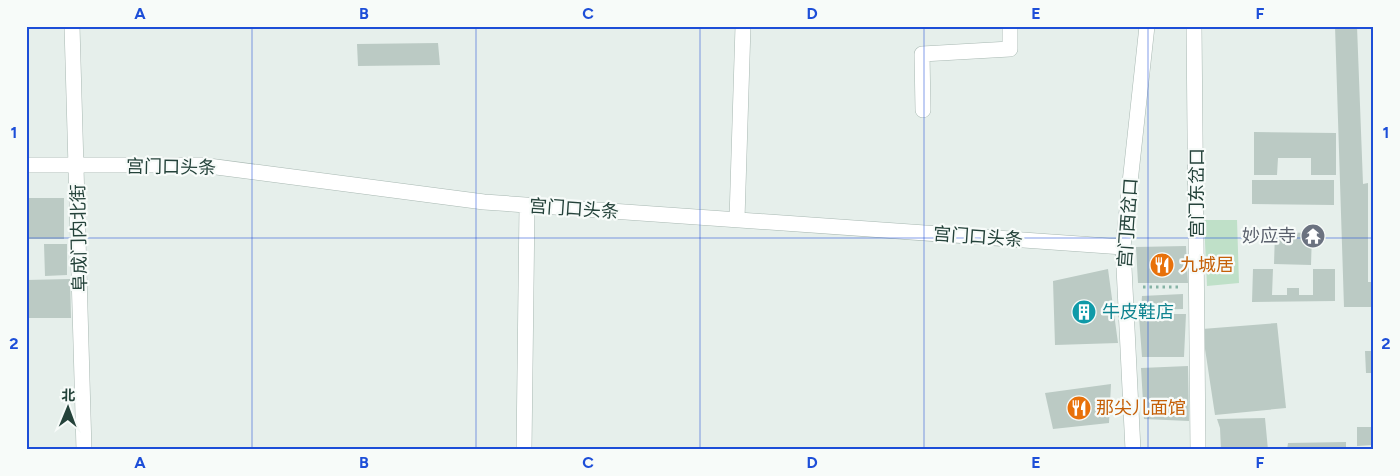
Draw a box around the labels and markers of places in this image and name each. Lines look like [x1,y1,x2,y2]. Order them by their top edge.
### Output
temple icon: 妙应寺 [1300,223,1326,249]
place label: 妙应寺 [1242,225,1296,247]
restaurant icon: 九城居 [1149,252,1175,278]
place label: 九城居 [1180,254,1234,276]
building icon: 牛皮鞋店 [1071,299,1097,325]
place label: 牛皮鞋店 [1102,301,1174,323]
restaurant icon: 那尖儿面馆 [1066,395,1092,421]
place label: 那尖儿面馆 [1096,397,1186,419]

